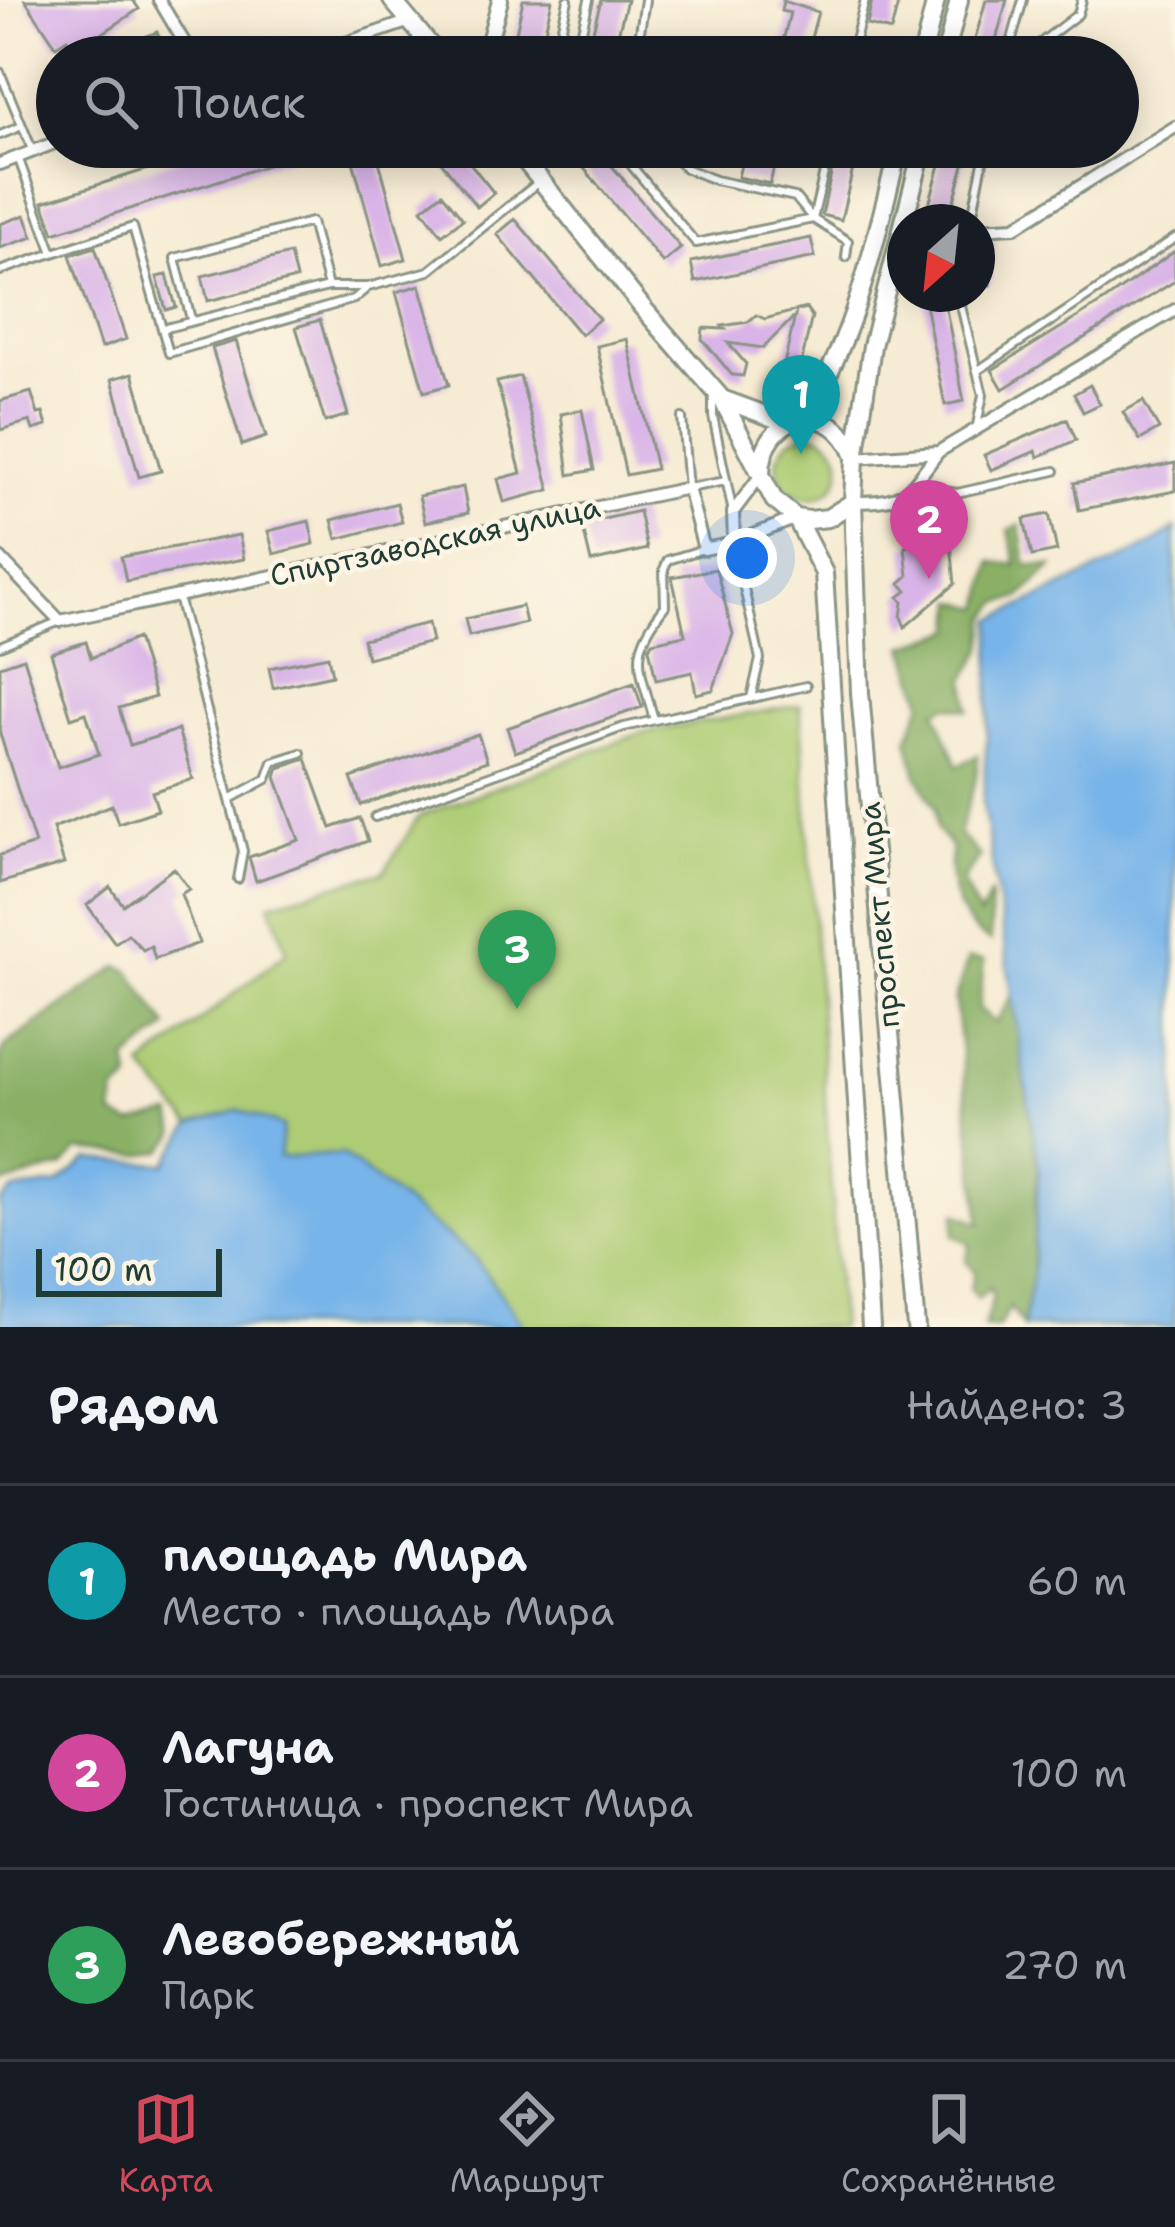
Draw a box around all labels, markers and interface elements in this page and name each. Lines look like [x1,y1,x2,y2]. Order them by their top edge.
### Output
search box [36,36,1139,168]
icon: search [78,69,144,135]
text: Поиск [174,72,305,132]
north arrow [887,204,995,312]
pin: 1 [762,355,840,454]
pin: 2 [890,480,968,579]
street label: Спиртзаводская улица [266,486,604,596]
your location [717,528,777,588]
street label: проспект Мира [849,800,909,1030]
pin: 3 [478,910,556,1009]
scale bar [36,1243,222,1296]
text: 100 m [54,1247,153,1292]
text: Рядом [48,1371,219,1439]
text: Найдено: 3 [906,1379,1127,1431]
text: площадь Мира [162,1525,527,1585]
text: 1 [78,1555,96,1607]
text: 60 m [1027,1555,1127,1607]
text: Место · площадь Мира [162,1585,614,1637]
text: Лагуна [162,1717,334,1777]
text: 2 [73,1747,101,1799]
text: 100 m [1011,1747,1127,1799]
text: Гостиница · проспект Мира [162,1777,693,1829]
text: Левобережный [162,1909,520,1969]
text: 3 [73,1939,101,1991]
text: 270 m [1002,1939,1127,1991]
text: Парк [162,1969,255,2021]
tab: Карта [119,2086,213,2203]
tab: Маршрут [450,2086,604,2203]
tab: Сохранённые [841,2086,1056,2203]

